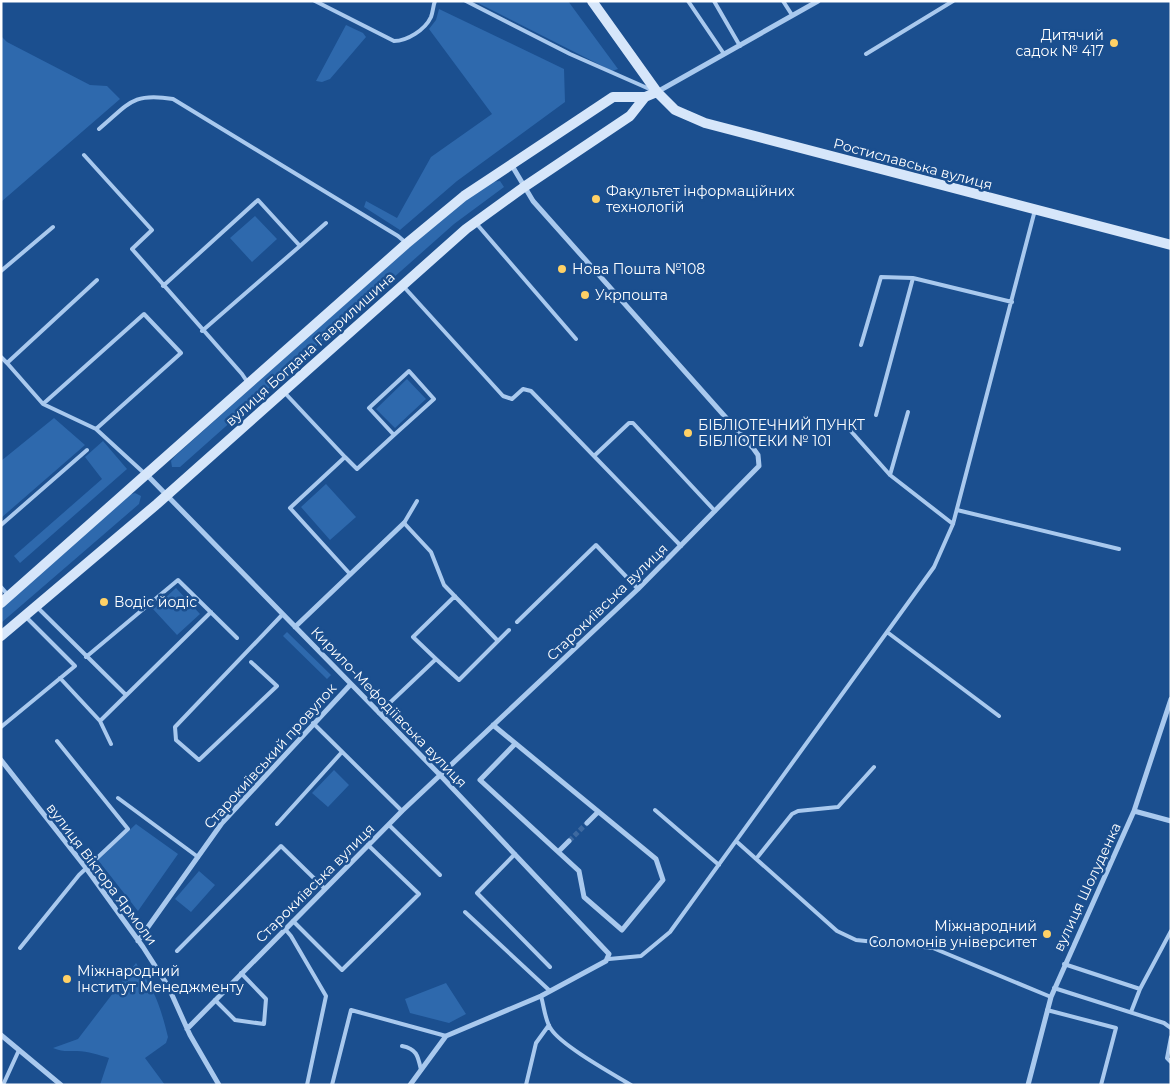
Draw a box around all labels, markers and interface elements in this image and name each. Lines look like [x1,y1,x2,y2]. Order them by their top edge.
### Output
place label: Дитячий садок № 417 [1015,26,1104,60]
marker: Дитячий садок № 417 [1108,37,1120,49]
street label: Ростиславська вулиця [831,134,995,194]
place label: Факультет інформаційних технологій [606,182,795,216]
marker: Факультет інформаційних технологій [590,193,602,205]
place label: Нова Пошта №108 [572,260,705,278]
marker: Нова Пошта №108 [556,263,568,275]
street label: вулиця Богдана Гаврилишина [221,268,399,430]
place label: Укрпошта [595,286,668,304]
marker: Укрпошта [579,289,591,301]
place label: БІБЛІОТЕЧНИЙ ПУНКТ БІБЛІОТЕКИ № 101 [698,416,866,450]
marker: БІБЛІОТЕЧНИЙ ПУНКТ БІБЛІОТЕКИ № 101 [682,427,694,439]
street label: Старокиївська вулиця [543,540,671,664]
place label: Водіс йодіс [114,593,197,611]
marker: Водіс йодіс [98,596,110,608]
street label: Кирило-Мефодіївська вулиця [307,623,471,791]
street label: Старокиївський провулок [200,679,340,833]
street label: вулиця Віктора Ярмоли [43,799,161,949]
street label: Старокиївська вулиця [252,820,378,946]
street label: вулиця Шолуденка [1049,820,1125,954]
place label: Міжнародний Соломонів університет [869,917,1037,951]
marker: Міжнародний Соломонів університет [1041,928,1053,940]
place label: Міжнародний Інститут Менеджменту [77,962,244,996]
marker: Міжнародний Інститут Менеджменту [61,973,73,985]

